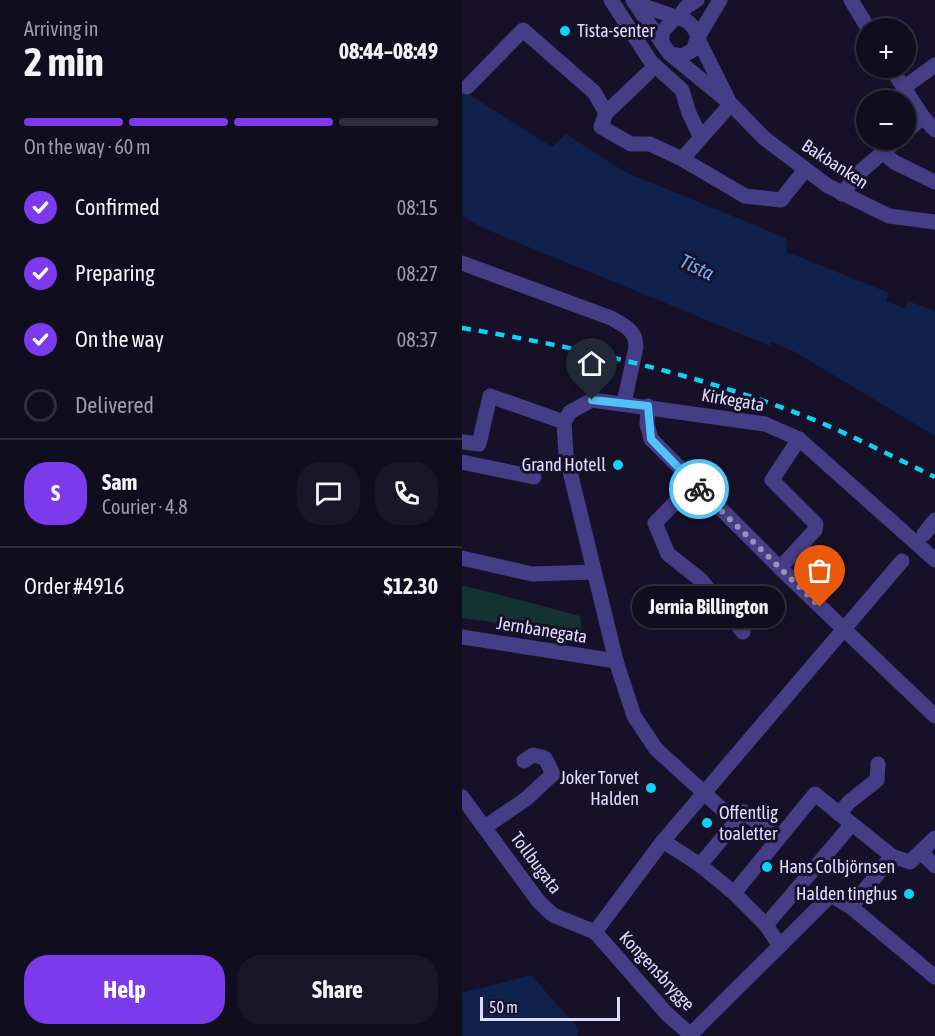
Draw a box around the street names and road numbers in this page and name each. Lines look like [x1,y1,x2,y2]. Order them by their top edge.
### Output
street label: Bakbanken [798,134,872,193]
street label: Kirkegata [700,384,766,415]
street label: Jernbanegata [495,612,589,647]
street label: Tollbugata [507,828,566,898]
street label: Kongensbrygge [615,927,699,1015]

